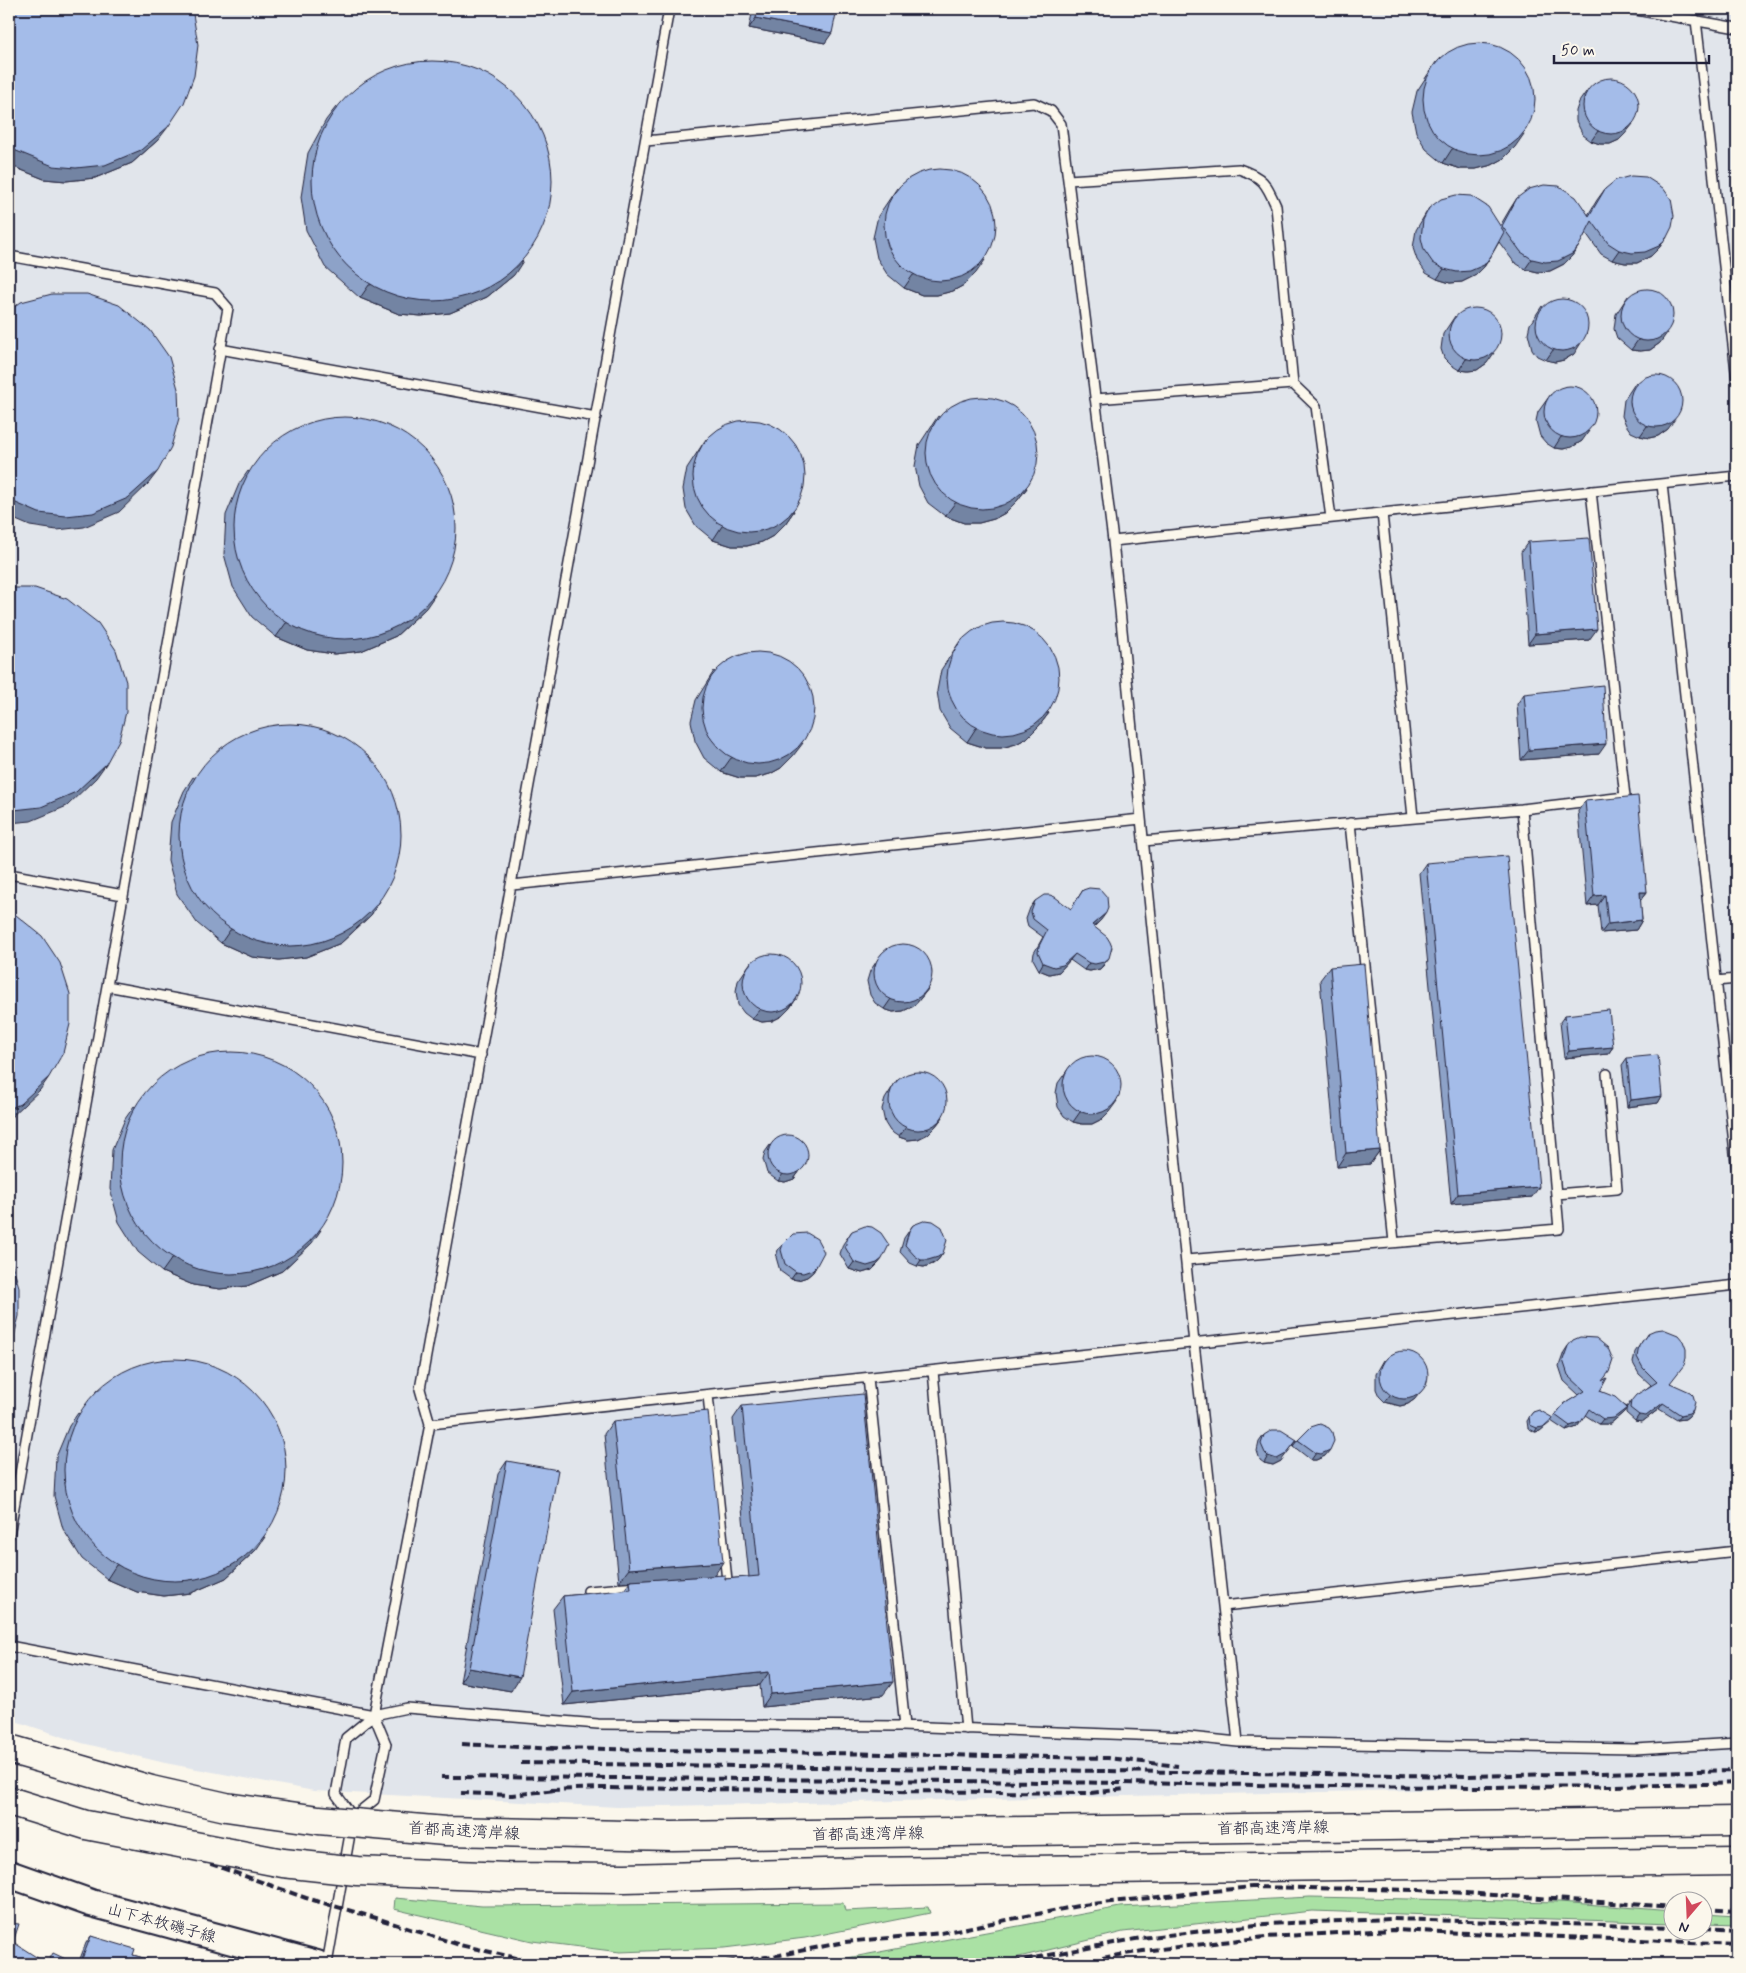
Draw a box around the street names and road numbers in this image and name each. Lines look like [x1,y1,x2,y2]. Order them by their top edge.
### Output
street label: 首都高速湾岸線 [1217,1817,1329,1840]
street label: 首都高速湾岸線 [407,1818,520,1845]
street label: 首都高速湾岸線 [812,1823,924,1846]
street label: 山下本牧磯子線 [105,1899,218,1948]

